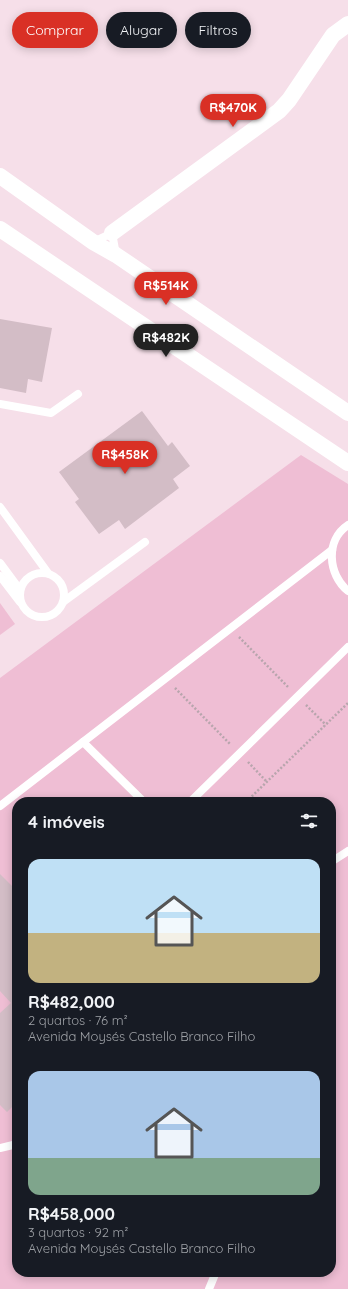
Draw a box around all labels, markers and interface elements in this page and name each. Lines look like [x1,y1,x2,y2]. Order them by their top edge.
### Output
chip: Comprar [12,12,98,48]
chip: Alugar [106,12,177,48]
chip: Filtros [185,12,251,48]
pin: R$470K [200,94,266,128]
text: R$470K [209,99,257,115]
pin: R$514K [133,272,199,306]
text: R$514K [143,277,189,293]
pin: R$482K [133,324,199,358]
text: R$482K [142,329,190,345]
pin: R$458K [92,441,158,475]
text: R$458K [101,446,149,462]
icon: filters [298,810,320,832]
text: 4 imóveis [28,811,105,832]
icon: home [138,885,210,957]
text: R$482,000 [28,991,115,1012]
text: 2 quartos · 76 m² [28,1012,128,1028]
text: Avenida Moysés Castello Branco Filho [28,1028,255,1044]
icon: home [138,1097,210,1169]
text: R$458,000 [28,1203,115,1224]
text: 3 quartos · 92 m² [28,1224,128,1240]
text: Avenida Moysés Castello Branco Filho [28,1240,255,1256]

